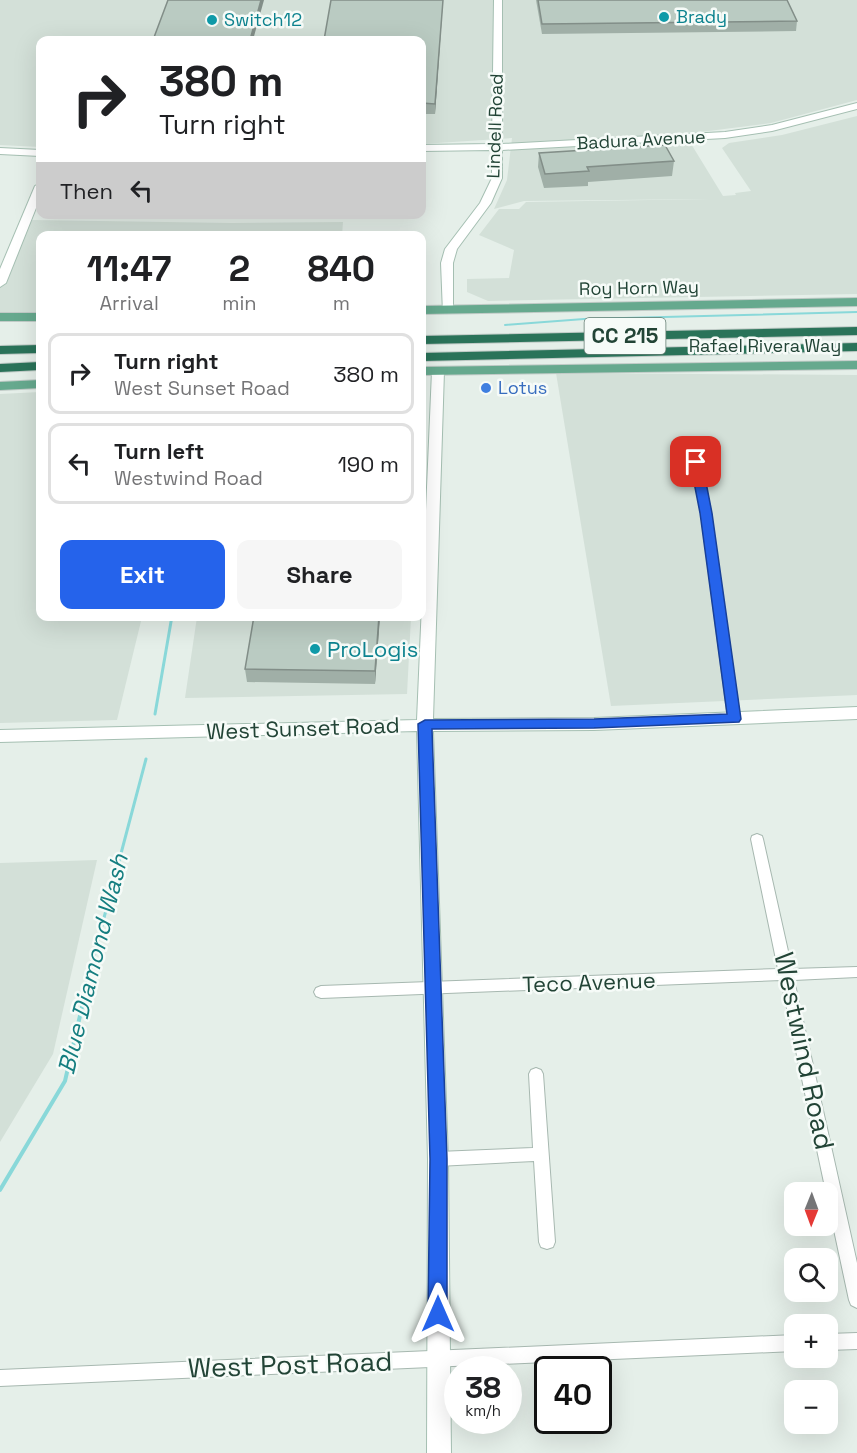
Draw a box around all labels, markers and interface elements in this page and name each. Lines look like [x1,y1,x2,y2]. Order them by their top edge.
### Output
place label: Brady [676,5,727,28]
place label: Switch12 [224,8,302,31]
marker: Brady [657,10,671,24]
marker: Switch12 [205,13,219,27]
text: 380 m [159,55,284,108]
icon: right [60,60,138,138]
street label: Lindell Road [481,73,508,179]
text: Turn right [159,107,286,142]
street label: Badura Avenue [576,125,706,154]
icon: left [125,174,158,207]
text: Then [60,177,113,205]
text: 11:47 [87,246,171,292]
text: 2 [229,246,250,292]
text: 840 [307,246,375,292]
street label: Roy Horn Way [579,275,699,300]
text: Arrival [99,290,159,316]
text: min [222,290,257,316]
text: m [333,290,350,316]
road number: CC 215 [584,318,666,354]
street label: Rafael Rivera Way [689,334,841,357]
text: Turn right [114,347,219,375]
icon: right [63,357,96,390]
text: 380 m [333,360,399,388]
text: West Sunset Road [114,375,290,401]
place label: Lotus [498,376,547,399]
marker: Lotus [479,381,493,395]
pin [670,436,721,487]
text: Turn left [114,437,204,465]
icon: arrive [679,445,712,478]
icon: left [63,447,96,480]
text: 190 m [338,450,399,478]
text: Westwind Road [114,465,263,491]
button: Exit [60,540,225,609]
button: Share [237,540,402,609]
place label: ProLogis [327,635,418,663]
marker: ProLogis [308,642,322,656]
street label: West Sunset Road [206,711,400,745]
water label: Blue Diamond Wash [50,849,135,1077]
street label: Westwind Road [766,949,842,1153]
street label: Teco Avenue [522,966,656,998]
north arrow [784,1182,838,1236]
map controls [784,1182,838,1434]
button: search [784,1248,838,1302]
position arrow [406,1282,470,1346]
button: + [784,1314,838,1368]
street label: West Post Road [187,1343,393,1386]
speed limit sign: 40 [534,1356,612,1434]
text: 38 [465,1368,501,1407]
button: − [784,1380,838,1434]
text: km/h [465,1401,501,1420]

